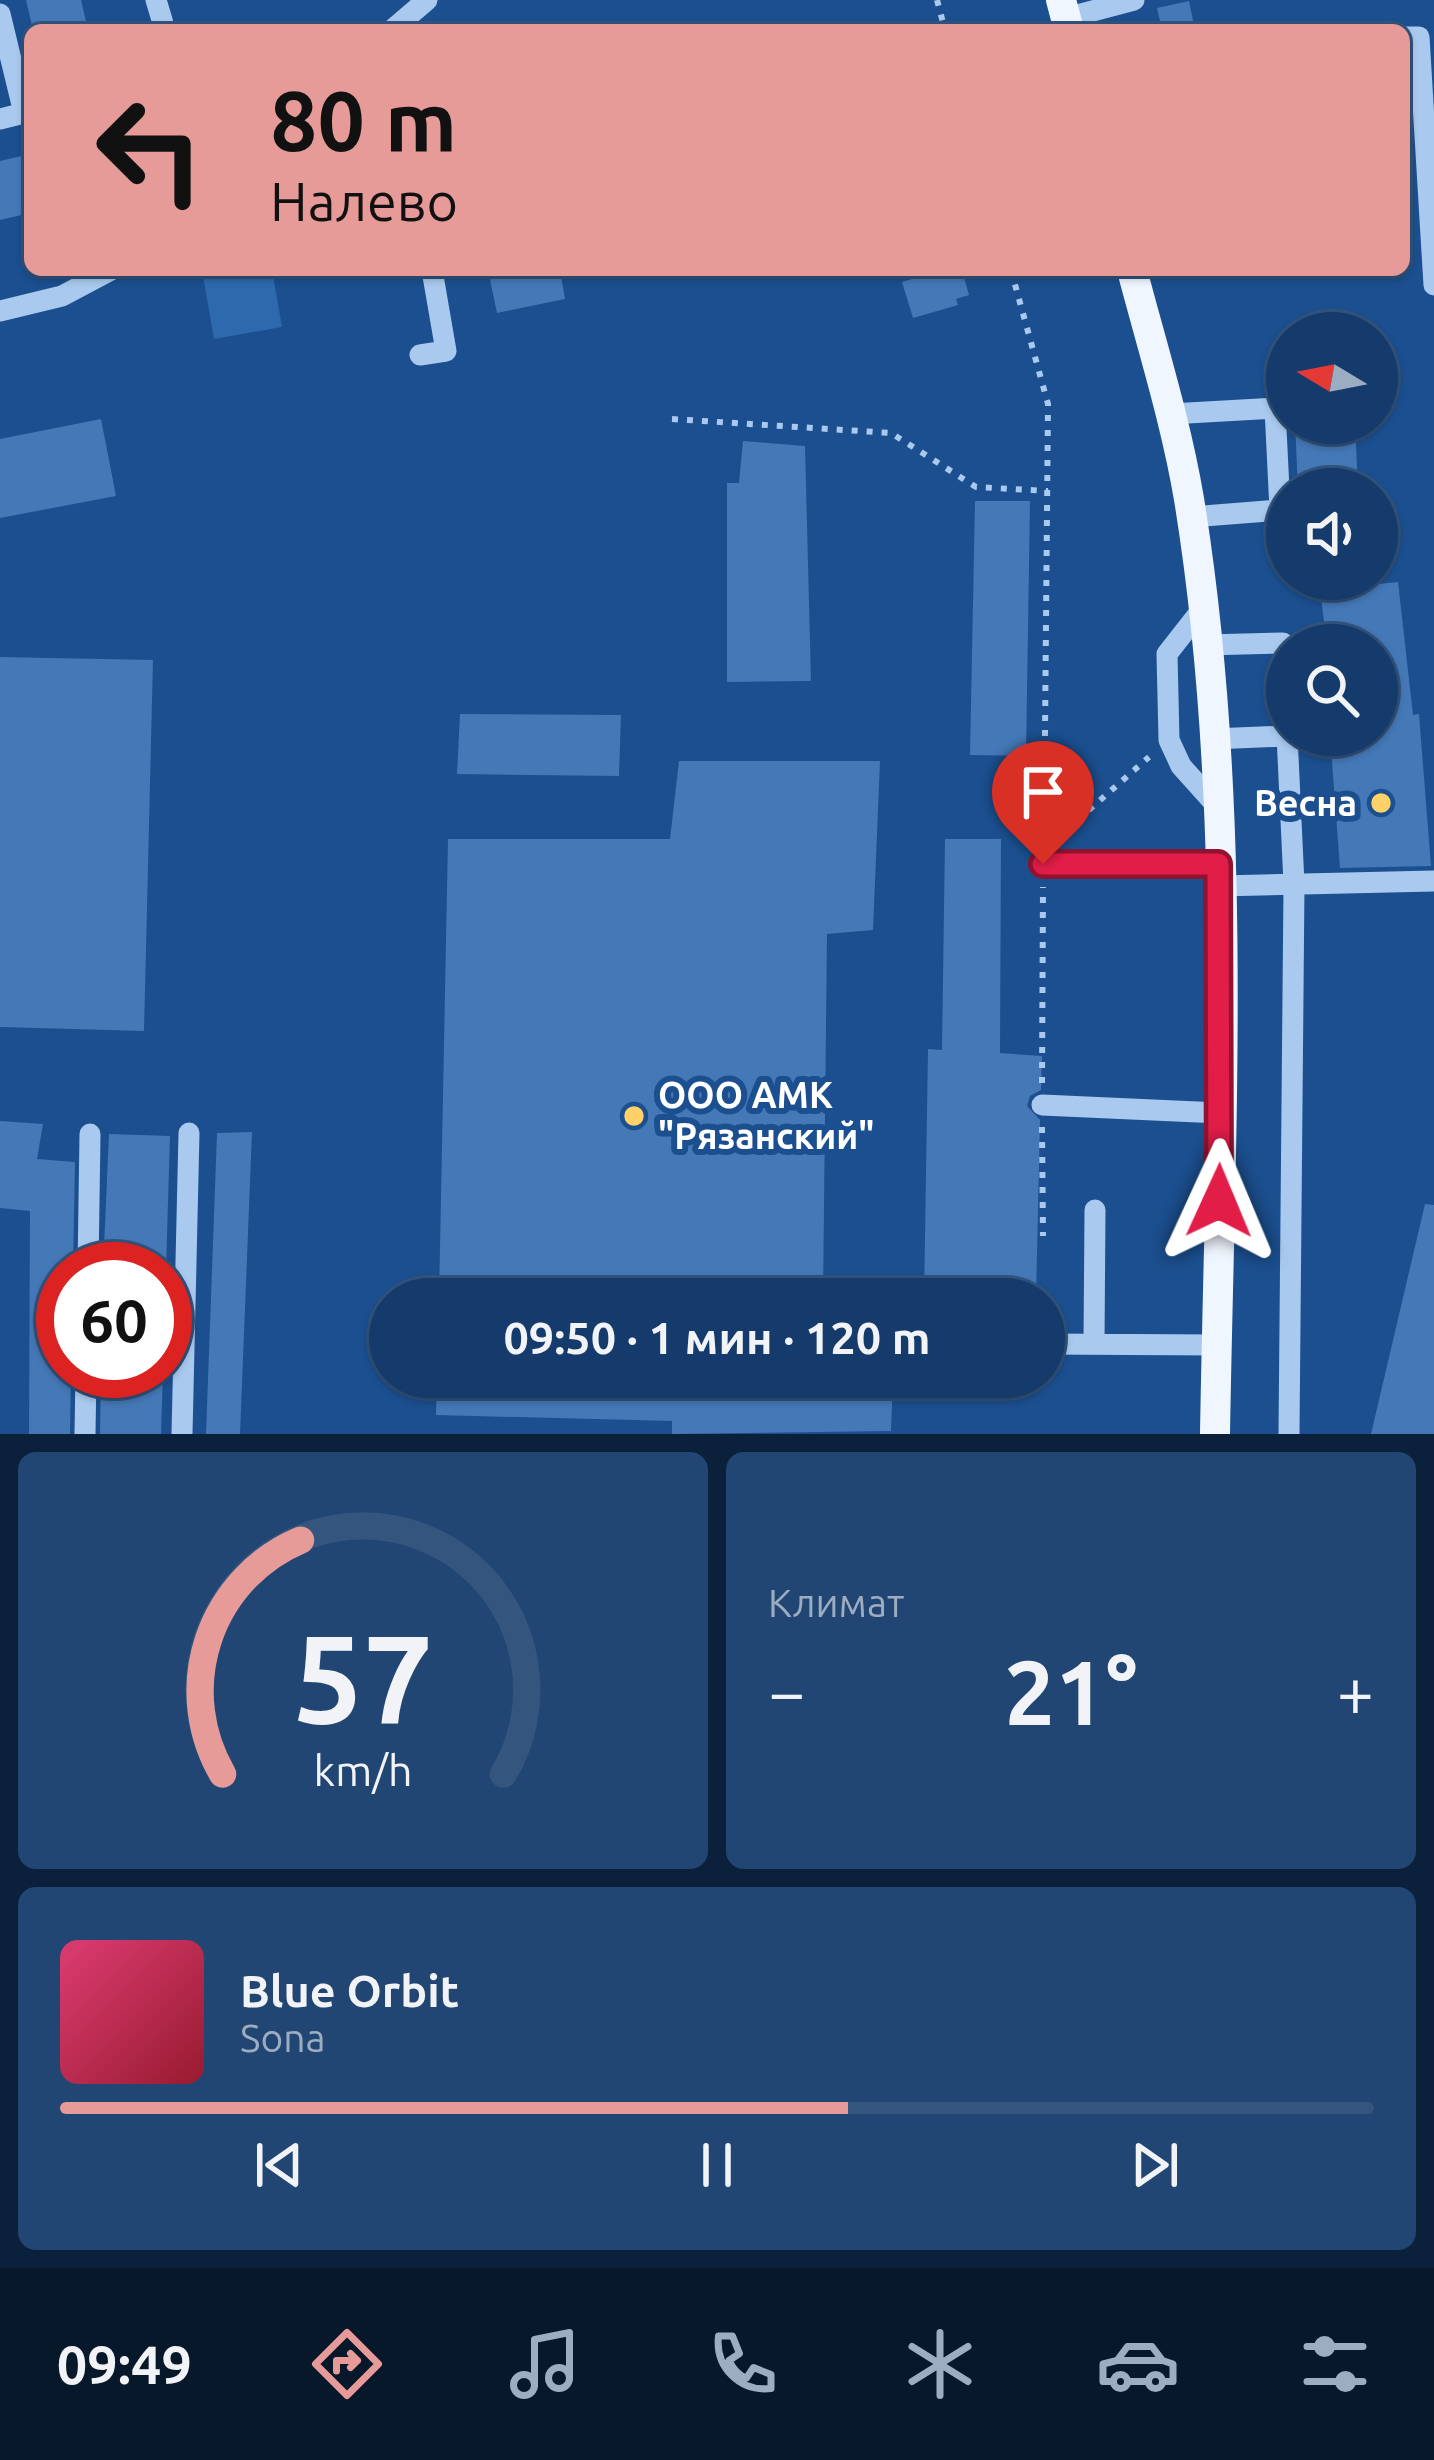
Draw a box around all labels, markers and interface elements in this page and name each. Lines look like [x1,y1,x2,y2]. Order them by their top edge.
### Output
icon: left [72,72,228,228]
text: 80 m [270,73,457,167]
text: Налево [270,171,458,231]
north arrow [1266,312,1398,444]
map controls [1266,312,1398,756]
button: sound [1266,468,1398,600]
button: search [1266,624,1398,756]
pin [992,741,1094,864]
icon: arrive [1010,759,1076,825]
place label: Весна [1254,782,1357,823]
marker: Весна [1368,790,1394,816]
place label: ООО АМК "Рязанский" [658,1074,874,1156]
marker: ООО АМК "Рязанский" [621,1103,647,1129]
position arrow [1156,1138,1282,1264]
speed limit sign: 60 [36,1242,192,1398]
text: 09:50 · 1 мин · 120 m [503,1312,931,1363]
text: Климат [768,1581,904,1624]
text: 57 [293,1607,433,1747]
text: 21° [1004,1641,1138,1742]
text: − [768,1654,805,1728]
text: + [1337,1654,1374,1728]
text: km/h [313,1745,413,1793]
text: Blue Orbit [240,1965,459,2016]
text: Sona [240,2016,326,2059]
icon: previous [246,2132,312,2198]
icon: pause [684,2132,750,2198]
icon: next [1122,2132,1188,2198]
icon: directions [305,2322,389,2406]
icon: music [503,2322,587,2406]
icon: phone [701,2322,785,2406]
icon: climate [898,2322,982,2406]
icon: car [1096,2322,1180,2406]
icon: filters [1293,2322,1377,2406]
text: 09:49 [57,2334,192,2394]

